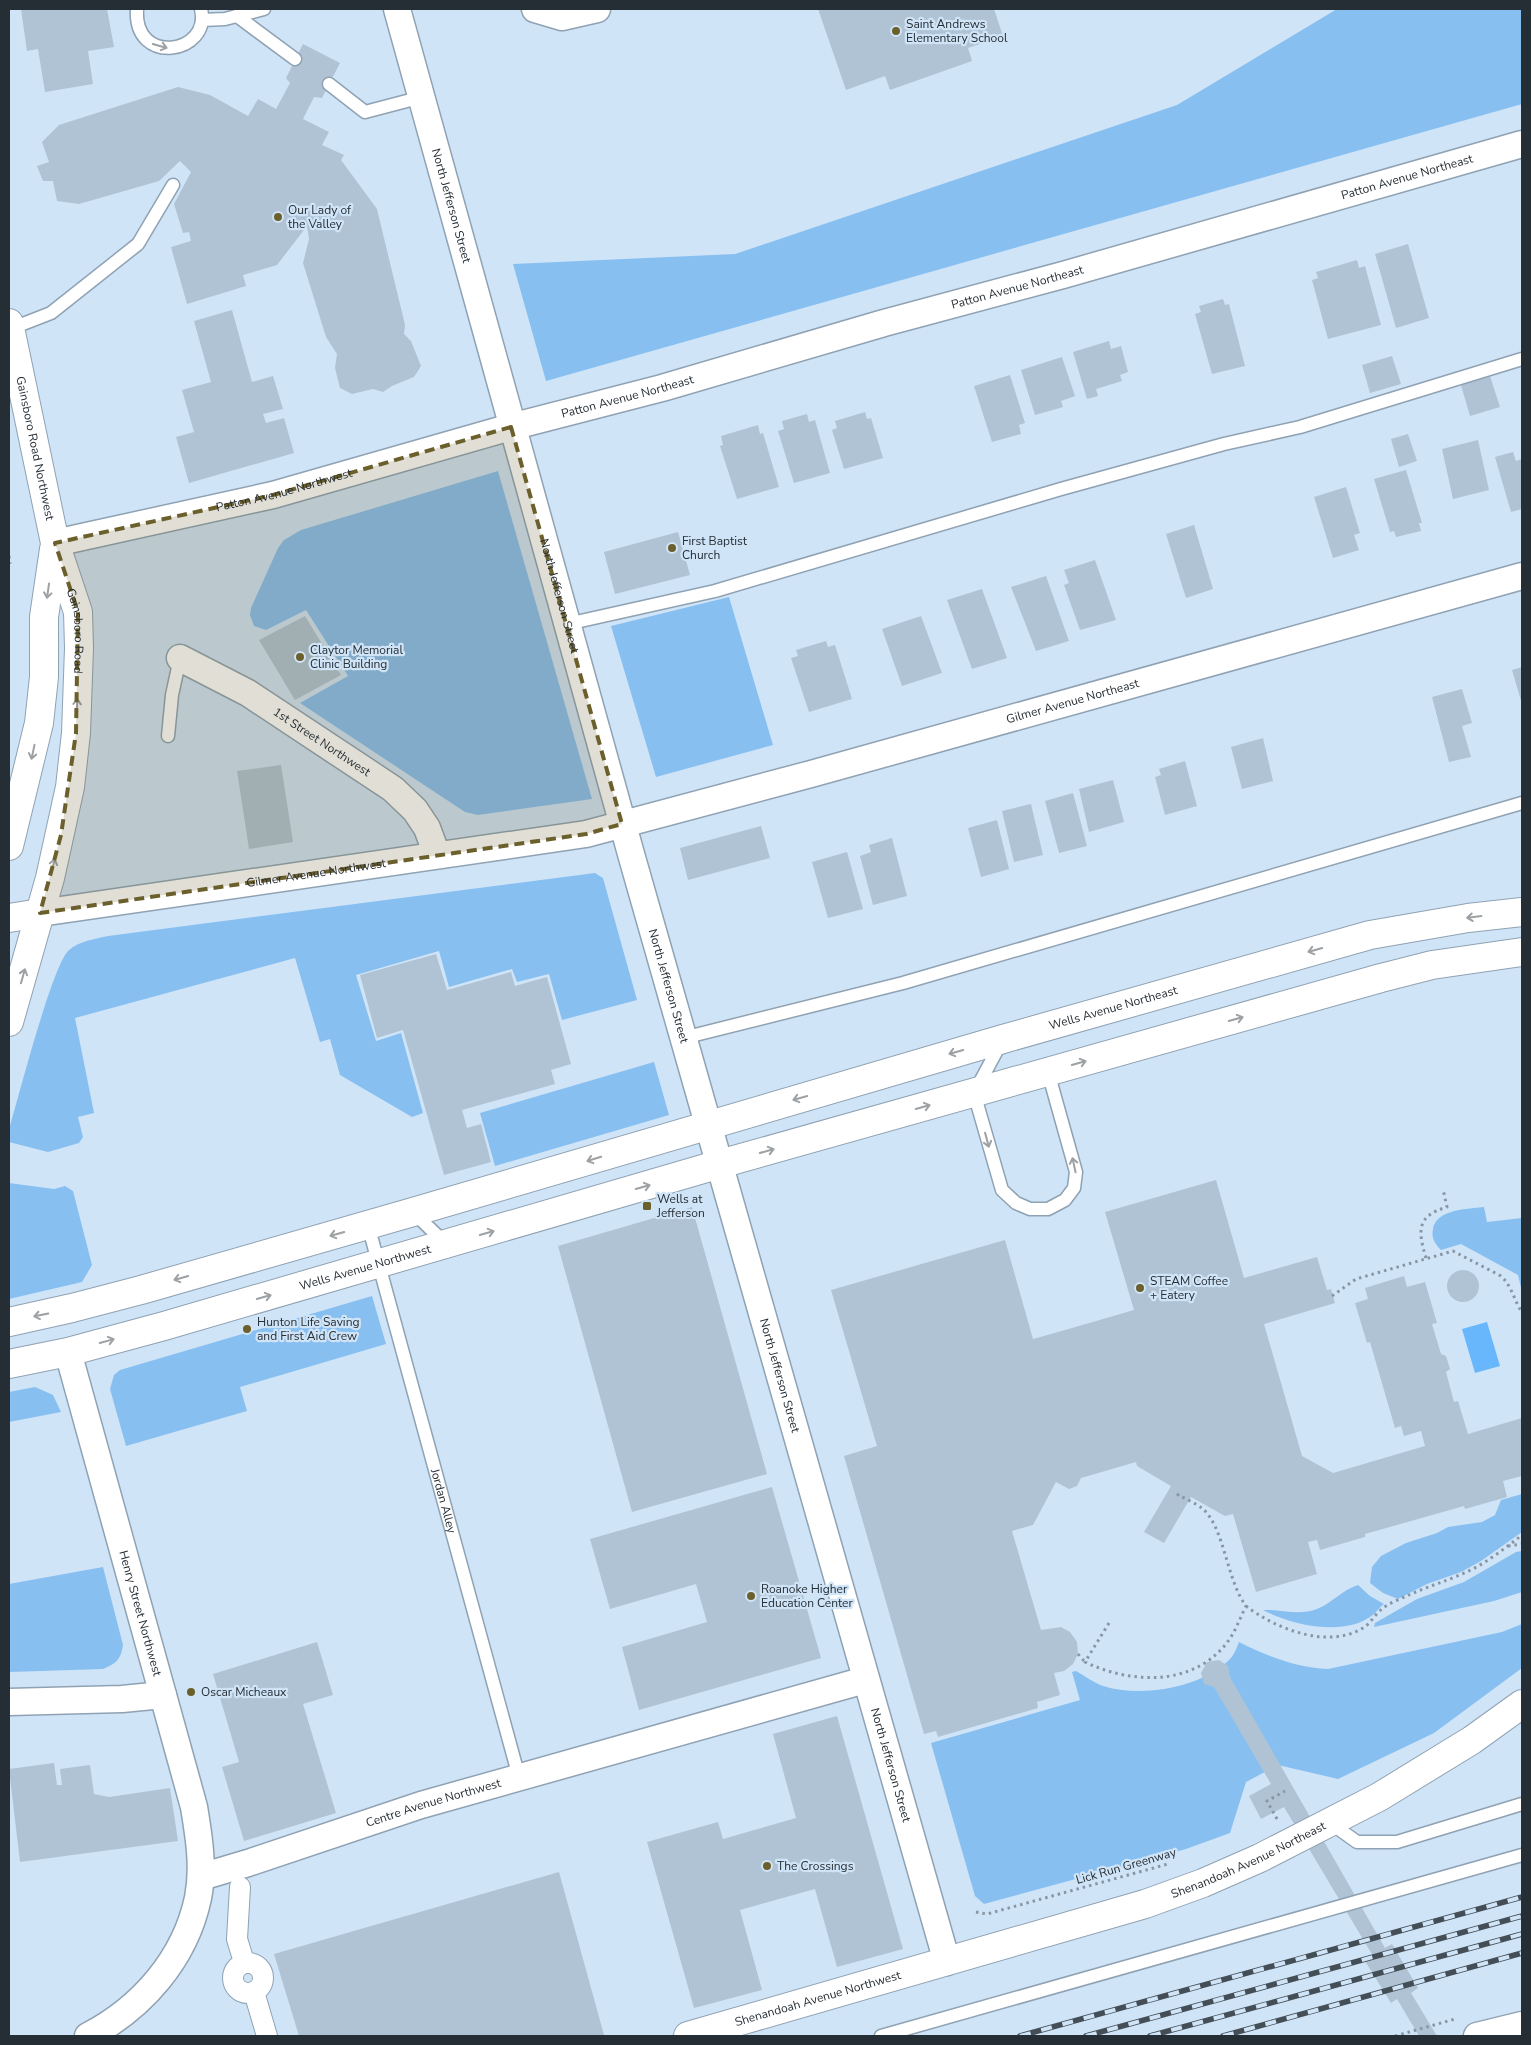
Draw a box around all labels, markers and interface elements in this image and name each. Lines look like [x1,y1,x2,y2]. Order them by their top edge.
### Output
place label: Saint Andrews Elementary School [906,16,1008,46]
marker: Saint Andrews Elementary School [890,25,902,37]
one-way arrow [151,41,167,51]
street label: North Jefferson Street [428,147,475,265]
street label: Patton Avenue Northeast [1339,150,1475,203]
place label: Our Lady of the Valley [288,202,352,232]
marker: Our Lady of the Valley [272,211,284,223]
street label: Patton Avenue Northeast [949,261,1086,313]
street label: Patton Avenue Northeast [559,371,696,422]
street label: Gainsboro Road Northwest [12,375,58,523]
street label: Patton Avenue Northwest [214,465,355,515]
place label: First Baptist Church [682,533,748,563]
street label: North Jefferson Street [536,537,583,656]
marker: First Baptist Church [666,542,678,554]
one-way arrow [43,583,53,599]
street label: Gainsboro Road [63,586,87,674]
place label: Claytor Memorial Clinic Building [310,642,403,672]
marker: Claytor Memorial Clinic Building [294,651,306,663]
street label: Gilmer Avenue Northeast [1004,675,1141,727]
one-way arrow [73,698,82,714]
street label: 1st Street Northwest [270,704,374,780]
one-way arrow [28,744,37,760]
street label: Gilmer Avenue Northwest [245,855,388,891]
one-way arrow [49,858,58,874]
one-way arrow [1466,912,1482,922]
street label: North Jefferson Street [645,927,693,1046]
one-way arrow [1307,946,1323,956]
one-way arrow [18,968,28,984]
street label: Wells Avenue Northeast [1047,982,1180,1034]
one-way arrow [1227,1014,1243,1023]
one-way arrow [948,1048,964,1058]
one-way arrow [1071,1058,1087,1067]
one-way arrow [792,1093,808,1103]
one-way arrow [915,1102,931,1112]
one-way arrow [983,1131,993,1147]
one-way arrow [758,1146,774,1156]
one-way arrow [586,1154,602,1164]
one-way arrow [1069,1157,1078,1173]
one-way arrow [635,1181,651,1191]
place label: Wells at Jefferson [656,1191,705,1221]
marker: Wells at Jefferson [641,1200,653,1212]
one-way arrow [479,1227,495,1237]
one-way arrow [330,1229,346,1239]
street label: Wells Avenue Northwest [297,1240,433,1294]
place label: STEAM Coffee + Eatery [1150,1273,1228,1303]
one-way arrow [173,1274,189,1284]
marker: STEAM Coffee + Eatery [1134,1282,1146,1294]
one-way arrow [255,1291,271,1301]
one-way arrow [33,1311,49,1320]
place label: Hunton Life Saving and First Aid Crew [257,1314,359,1344]
street label: North Jefferson Street [756,1316,804,1435]
marker: Hunton Life Saving and First Aid Crew [241,1323,253,1335]
one-way arrow [99,1336,115,1345]
street label: Jordan Alley [427,1466,460,1536]
street label: Henry Street Northwest [115,1549,166,1679]
place label: Roanoke Higher Education Center [761,1581,853,1611]
marker: Roanoke Higher Education Center [745,1590,757,1602]
place label: Oscar Micheaux [201,1684,287,1700]
marker: Oscar Micheaux [185,1686,197,1698]
street label: North Jefferson Street [867,1706,915,1825]
street label: Centre Avenue Northwest [364,1775,503,1831]
street label: Shenandoah Avenue Northeast [1169,1817,1329,1902]
street label: Lick Run Greenway [1074,1844,1179,1888]
place label: The Crossings [777,1858,854,1874]
marker: The Crossings [761,1860,773,1872]
street label: Shenandoah Avenue Northwest [733,1967,903,2030]

